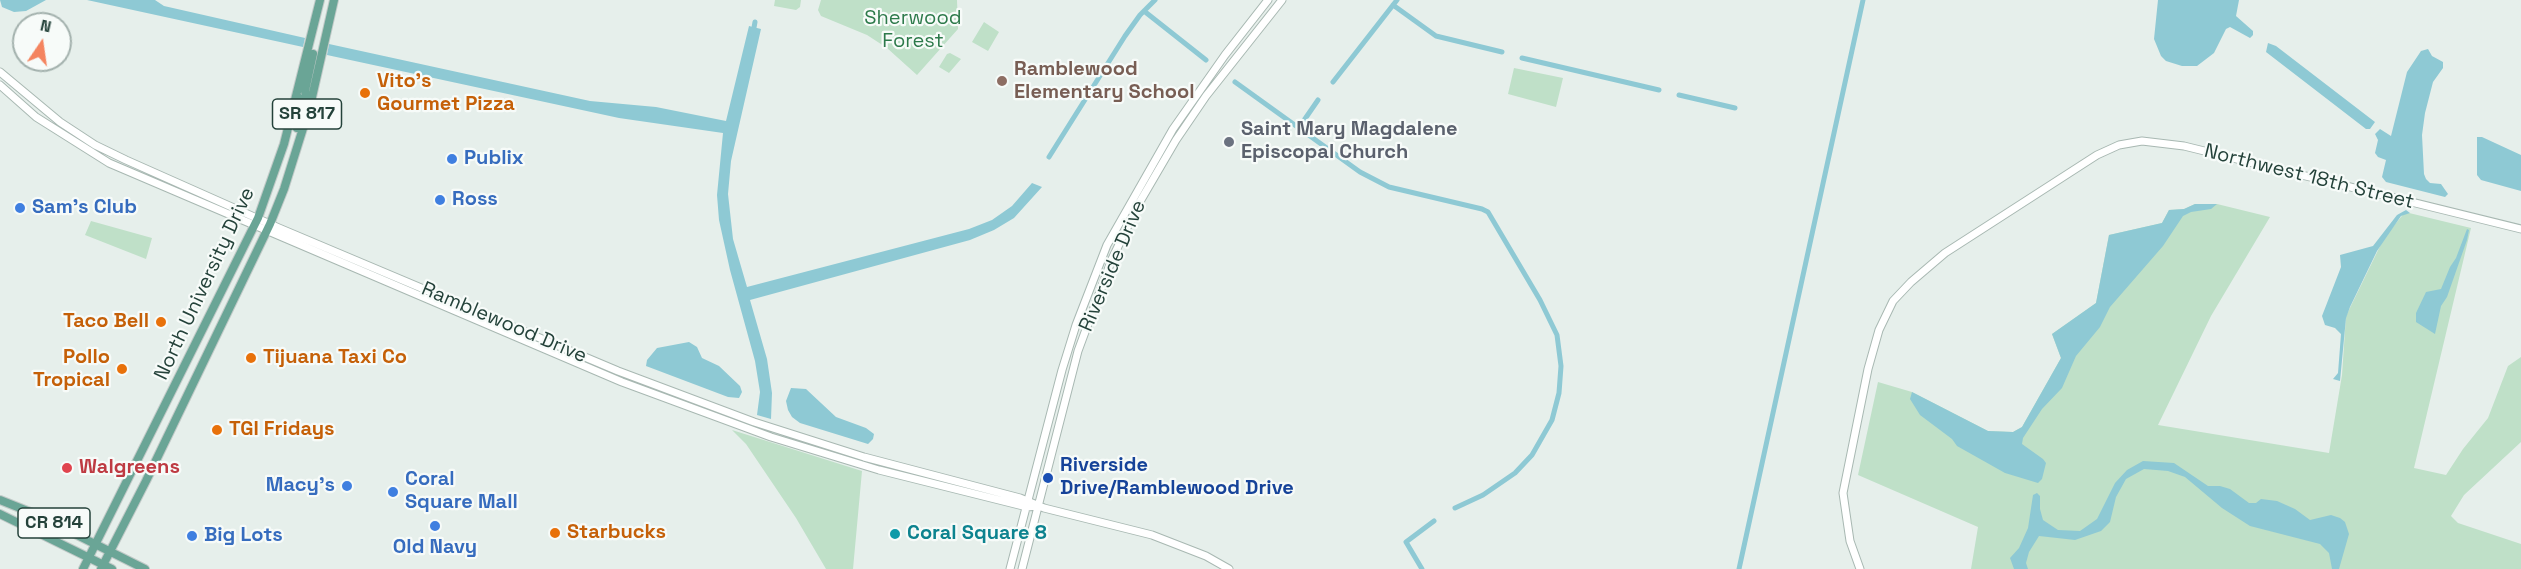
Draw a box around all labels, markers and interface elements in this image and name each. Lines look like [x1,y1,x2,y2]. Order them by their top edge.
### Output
park label: Sherwood Forest [864,7,962,54]
north arrow [12,12,72,72]
text: N [38,14,53,37]
place label: Ramblewood Elementary School [1014,58,1195,105]
place label: Vito's Gourmet Pizza [377,70,515,117]
marker: Ramblewood Elementary School [995,74,1009,88]
marker: Vito's Gourmet Pizza [358,86,372,100]
road number: SR 817 [272,99,342,129]
place label: Saint Mary Magdalene Episcopal Church [1241,118,1458,165]
marker: Saint Mary Magdalene Episcopal Church [1222,135,1236,149]
street label: Northwest 18th Street [2202,139,2416,215]
place label: Publix [464,147,524,171]
marker: Publix [445,152,459,166]
street label: North University Drive [150,184,260,384]
place label: Ross [452,188,498,212]
marker: Ross [433,193,447,207]
place label: Sam's Club [32,196,137,220]
street label: Riverside Drive [1075,197,1151,335]
marker: Sam's Club [13,201,27,215]
street label: Ramblewood Drive [418,277,590,369]
place label: Taco Bell [63,310,149,334]
marker: Taco Bell [154,315,168,329]
place label: Pollo Tropical [33,346,110,393]
place label: Tijuana Taxi Co [263,346,407,370]
marker: Tijuana Taxi Co [244,351,258,365]
marker: Pollo Tropical [115,362,129,376]
place label: TGI Fridays [229,418,335,442]
marker: TGI Fridays [210,423,224,437]
place label: Riverside Drive/Ramblewood Drive [1060,454,1294,501]
place label: Walgreens [79,456,180,480]
marker: Walgreens [60,461,74,475]
place label: Coral Square Mall [405,468,518,515]
marker: Riverside Drive/Ramblewood Drive [1041,471,1055,485]
place label: Macy's [266,474,335,498]
marker: Macy's [340,479,354,493]
marker: Coral Square Mall [386,485,400,499]
road number: CR 814 [18,508,90,538]
marker: Old Navy [428,519,442,533]
place label: Starbucks [567,521,666,545]
place label: Coral Square 8 [907,522,1047,546]
place label: Big Lots [204,524,283,548]
marker: Starbucks [548,526,562,540]
marker: Coral Square 8 [888,527,902,541]
marker: Big Lots [185,529,199,543]
place label: Old Navy [393,536,477,560]

